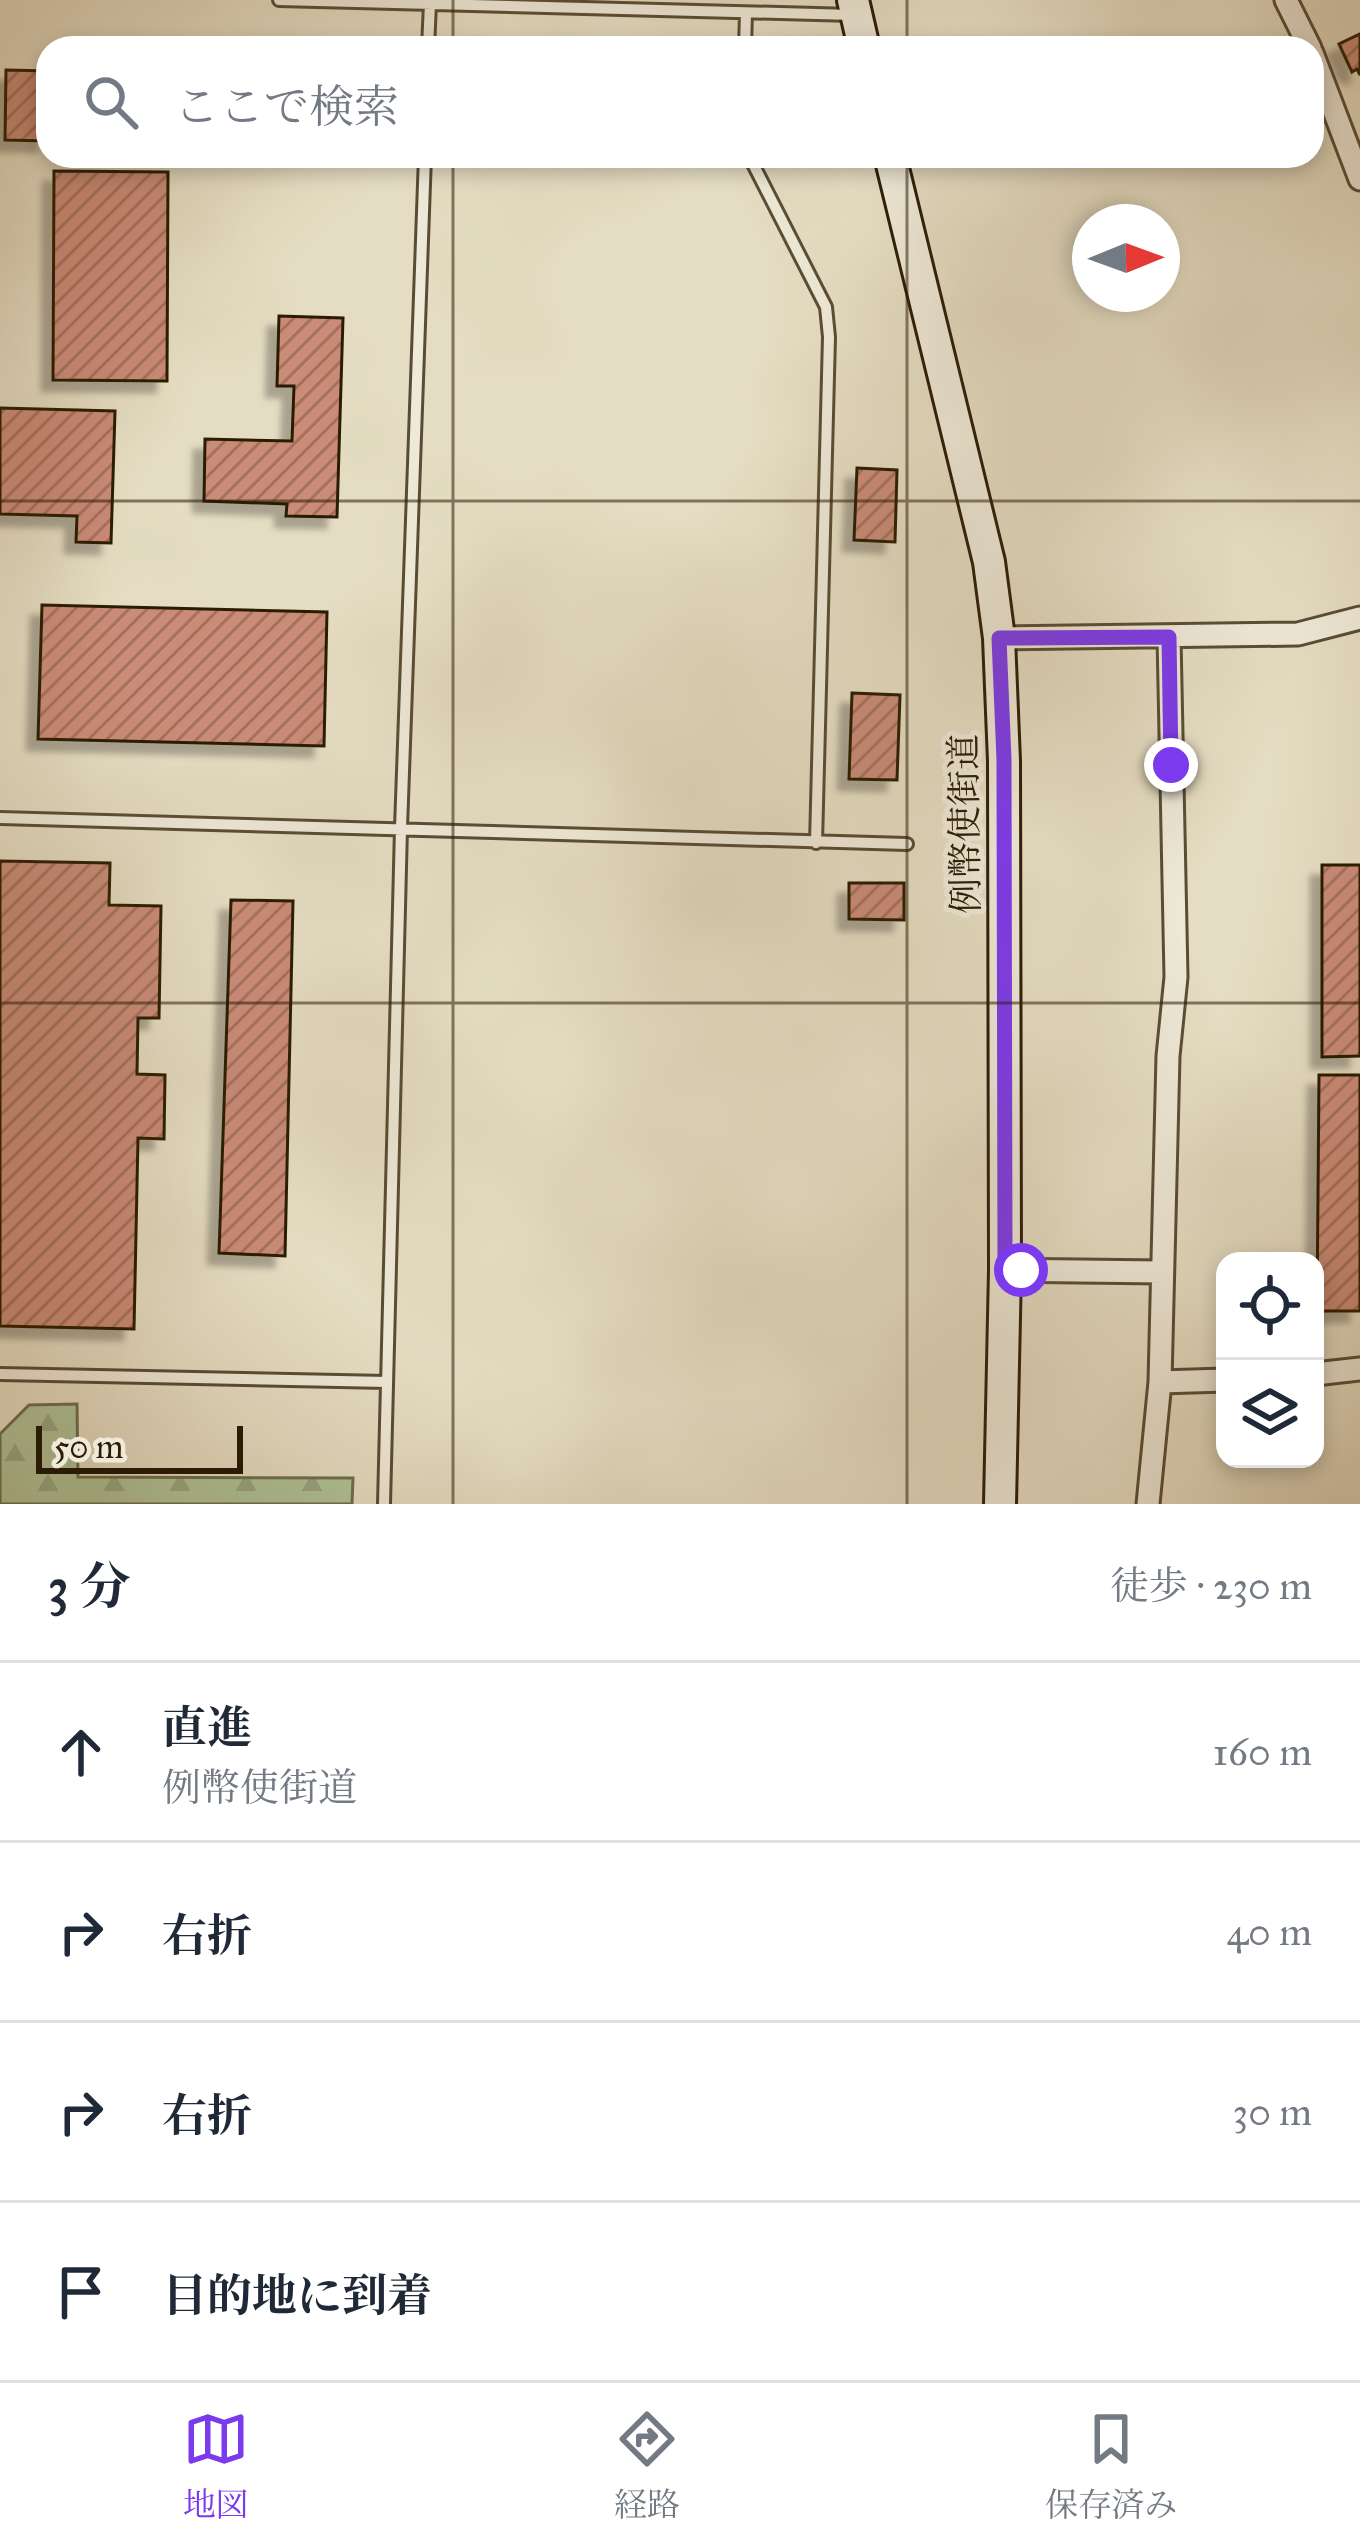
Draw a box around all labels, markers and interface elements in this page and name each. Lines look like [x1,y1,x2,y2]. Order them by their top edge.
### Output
search box [36,36,1324,168]
icon: search [78,69,144,135]
text: ここで検索 [174,79,399,134]
north arrow [1072,204,1180,312]
street label: 例幣使街道 [941,734,989,914]
route end [1144,738,1198,792]
route start [994,1243,1048,1297]
map controls [1216,1252,1324,1468]
button: locate [1216,1252,1324,1360]
button: layers [1216,1360,1324,1468]
scale bar [36,1420,243,1473]
text: 50 m [54,1427,123,1467]
text: 3 分 [48,1556,130,1618]
text: 徒歩 · 230 m [1110,1562,1312,1610]
text: 直進 [162,1700,252,1755]
icon: ahead [48,1719,114,1785]
text: 160 m [1213,1728,1312,1776]
text: 例幣使街道 [162,1764,357,1812]
icon: right [48,1899,114,1965]
text: 右折 [162,1908,252,1963]
text: 40 m [1226,1908,1312,1956]
icon: right [48,2079,114,2145]
text: 右折 [162,2088,252,2143]
text: 30 m [1233,2088,1312,2136]
icon: arrive [48,2259,114,2325]
text: 目的地に到着 [162,2268,432,2323]
tab: 地図 [183,2406,249,2525]
tab: 経路 [614,2406,680,2525]
tab: 保存済み [1045,2406,1177,2525]

